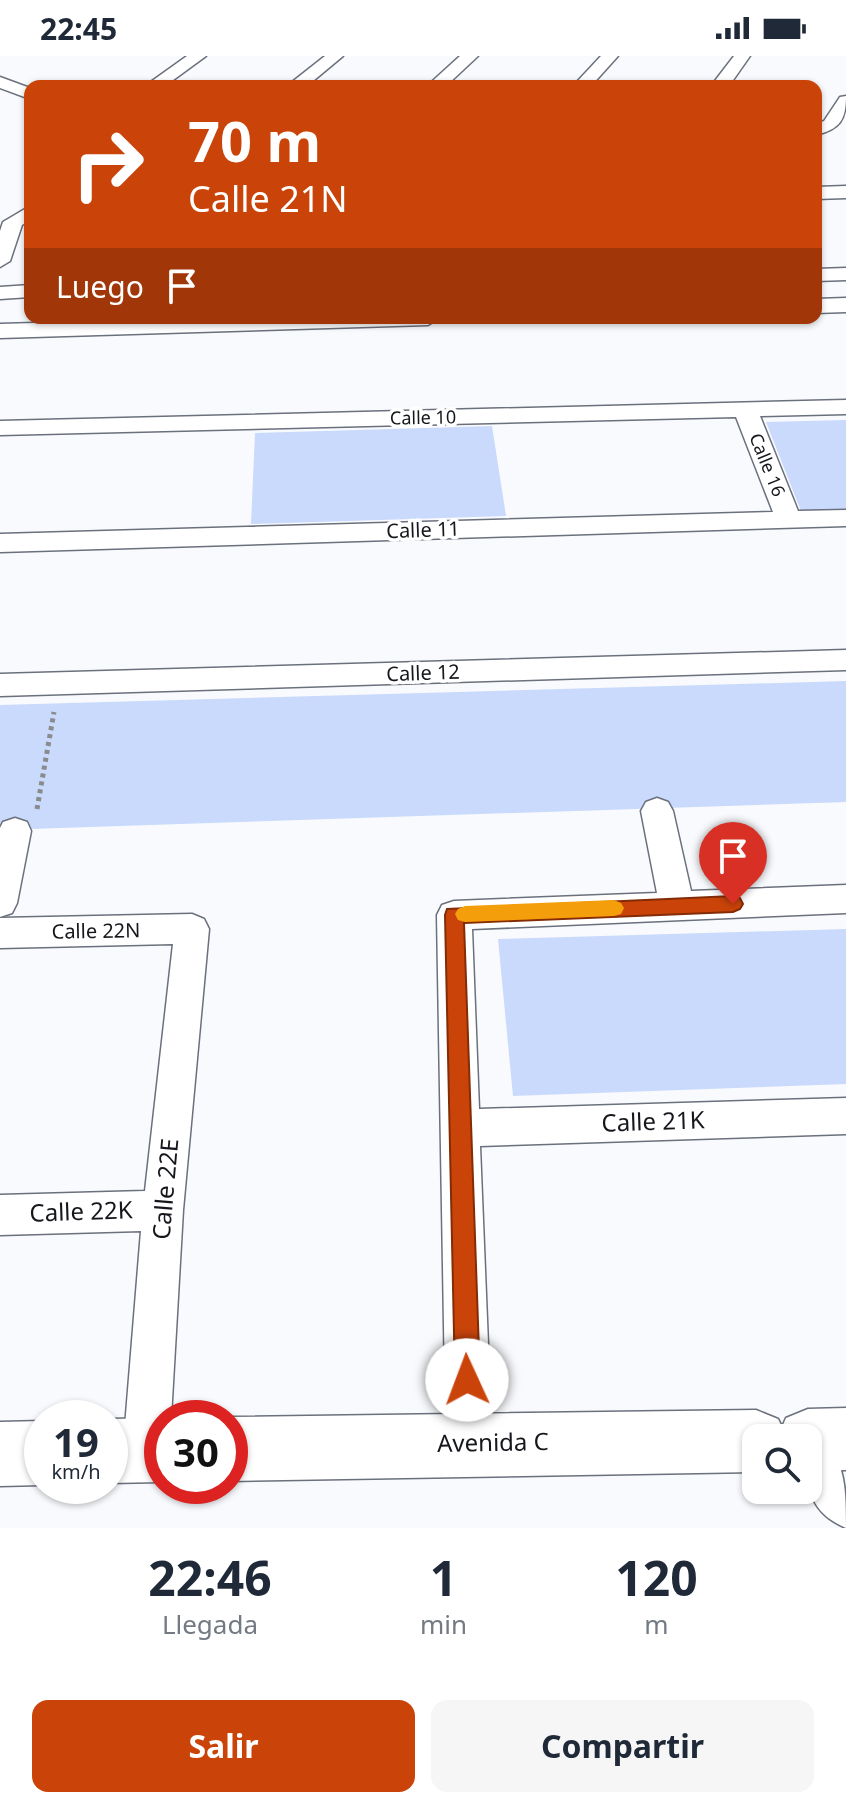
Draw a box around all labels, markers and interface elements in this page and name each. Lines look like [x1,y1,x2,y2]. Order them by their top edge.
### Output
text: 22:45 [40,8,117,49]
text: 70 m [188,102,321,178]
icon: right [56,112,160,216]
text: Calle 21N [188,174,348,223]
icon: arrive [160,264,204,308]
text: Luego [56,266,144,307]
street label: Calle 10 [390,404,456,430]
street label: Calle 16 [744,429,791,500]
street label: Calle 11 [386,515,460,544]
street label: Calle 12 [386,658,460,687]
pin [699,822,767,904]
icon: arrive [711,834,755,878]
street label: Calle 22N [51,916,141,945]
street label: Calle 21K [601,1102,705,1139]
street label: Calle 22E [144,1137,185,1241]
street label: Calle 22K [29,1192,133,1229]
position arrow [425,1338,509,1422]
speed limit sign: 30 [144,1400,248,1504]
text: 19 [53,1414,99,1469]
street label: Avenida C [437,1424,549,1459]
map controls [742,1424,822,1504]
button: search [742,1424,822,1504]
text: km/h [51,1458,101,1485]
text: 22:46 [148,1545,272,1610]
text: 1 [430,1545,457,1610]
text: 120 [615,1545,698,1610]
text: Llegada [162,1606,258,1642]
text: min [420,1606,467,1642]
text: m [644,1606,669,1642]
button: Salir [32,1700,415,1792]
button: Compartir [431,1700,814,1792]

